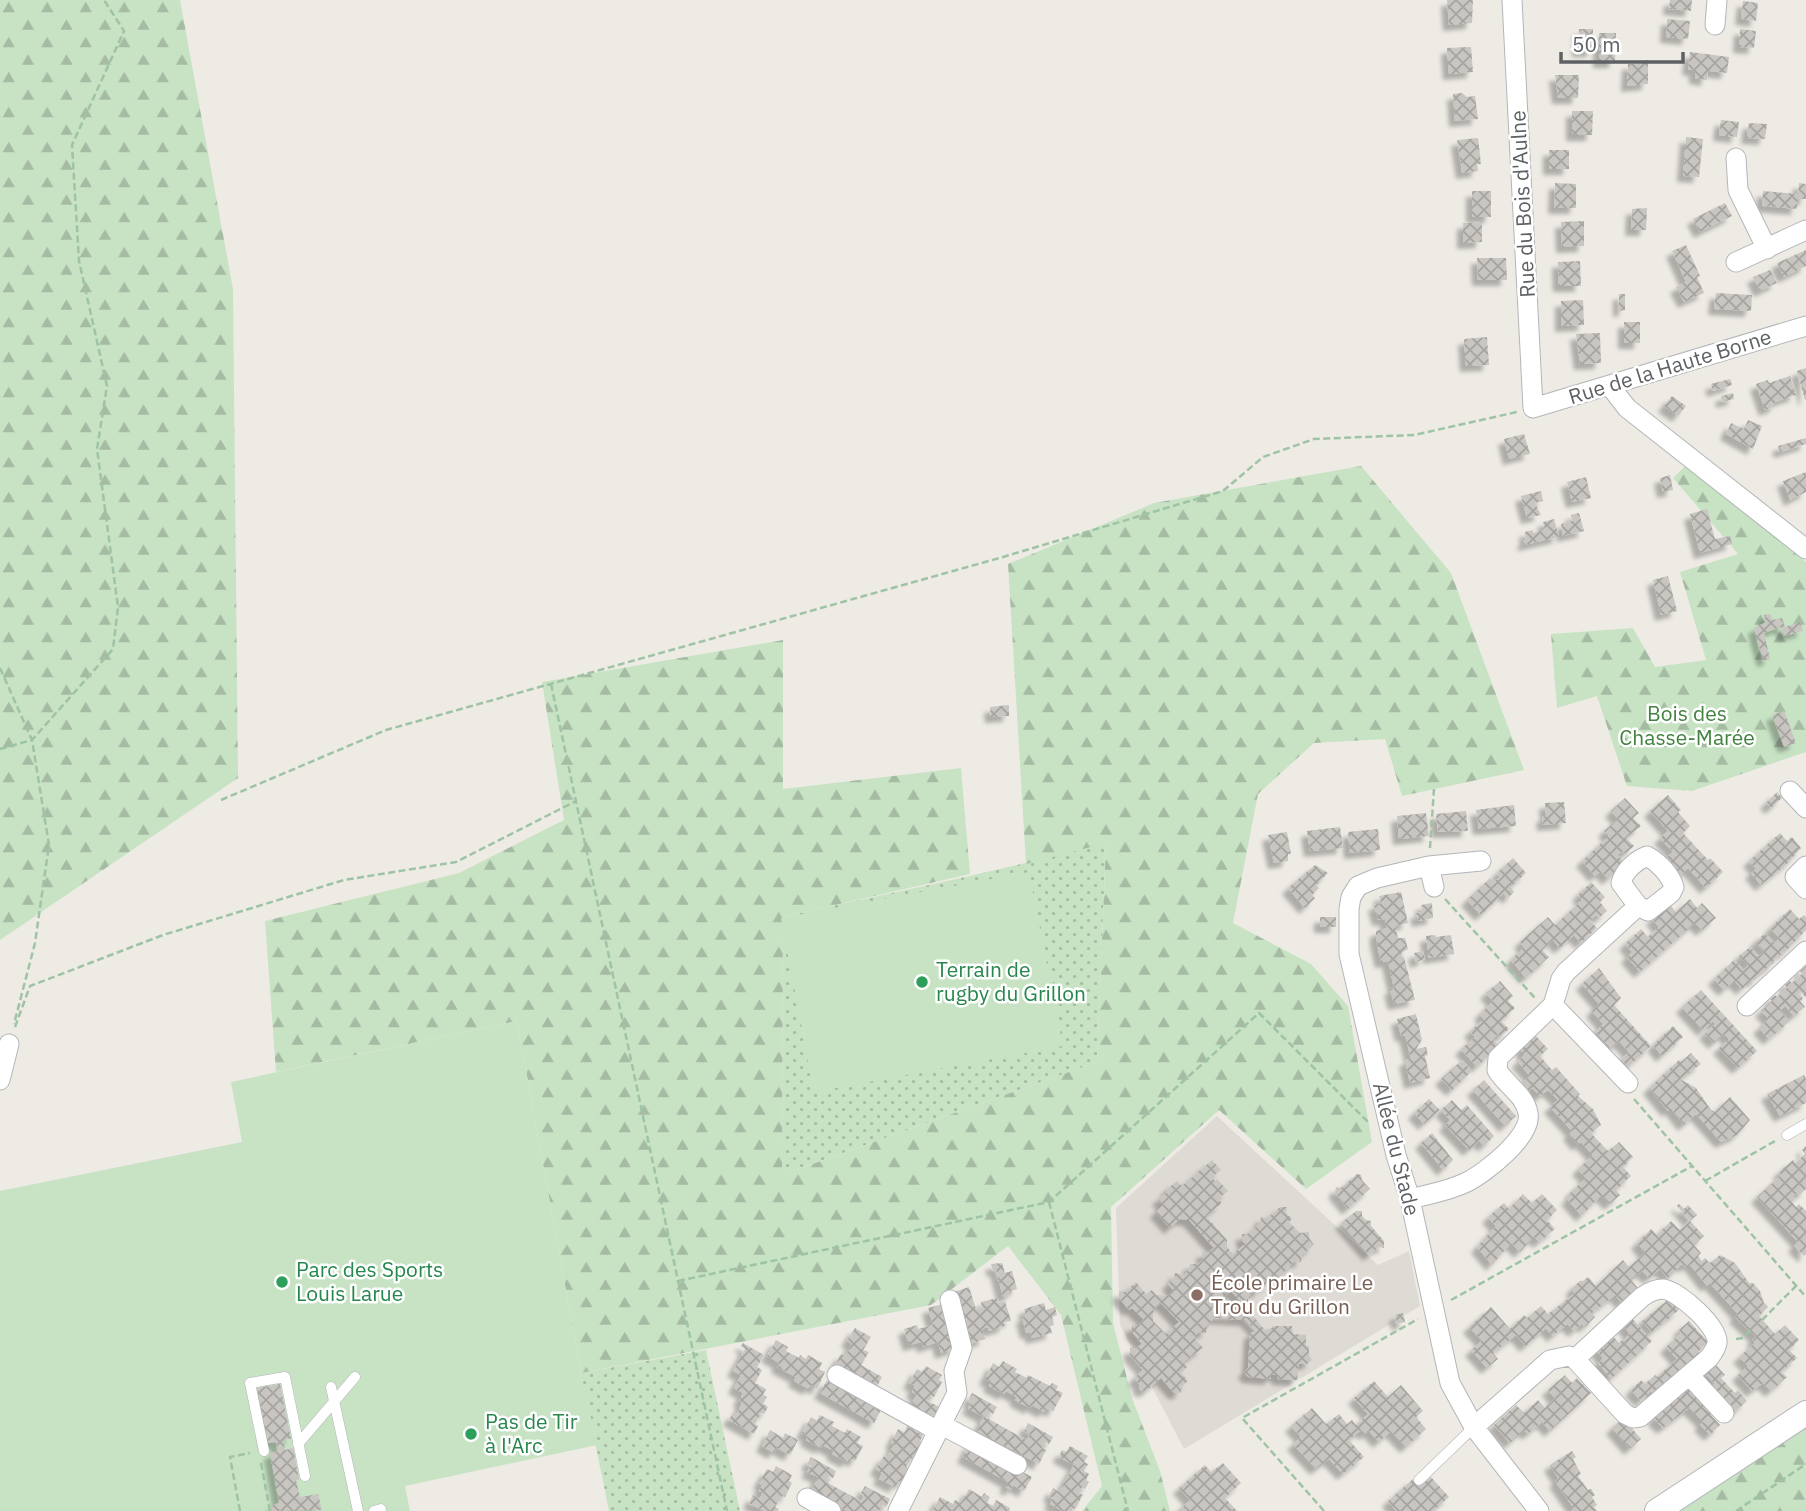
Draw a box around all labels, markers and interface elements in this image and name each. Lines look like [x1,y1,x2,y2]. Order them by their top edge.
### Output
scale bar [1561,21,1684,65]
text: 50 m [1572,30,1621,58]
street label: Rue du Bois d'Aulne [1503,110,1541,298]
street label: Rue de la Haute Borne [1565,322,1775,410]
park label: Bois des Chasse-Marée [1619,699,1755,751]
place label: Terrain de rugby du Grillon [936,955,1086,1007]
marker: Terrain de rugby du Grillon [914,974,930,990]
street label: Allée du Stade [1367,1079,1427,1218]
place label: Parc des Sports Louis Larue [296,1255,443,1307]
place label: École primaire Le Trou du Grillon [1211,1268,1373,1320]
marker: Parc des Sports Louis Larue [274,1274,290,1290]
marker: École primaire Le Trou du Grillon [1189,1287,1205,1303]
place label: Pas de Tir à l'Arc [485,1407,578,1459]
marker: Pas de Tir à l'Arc [463,1426,479,1442]

